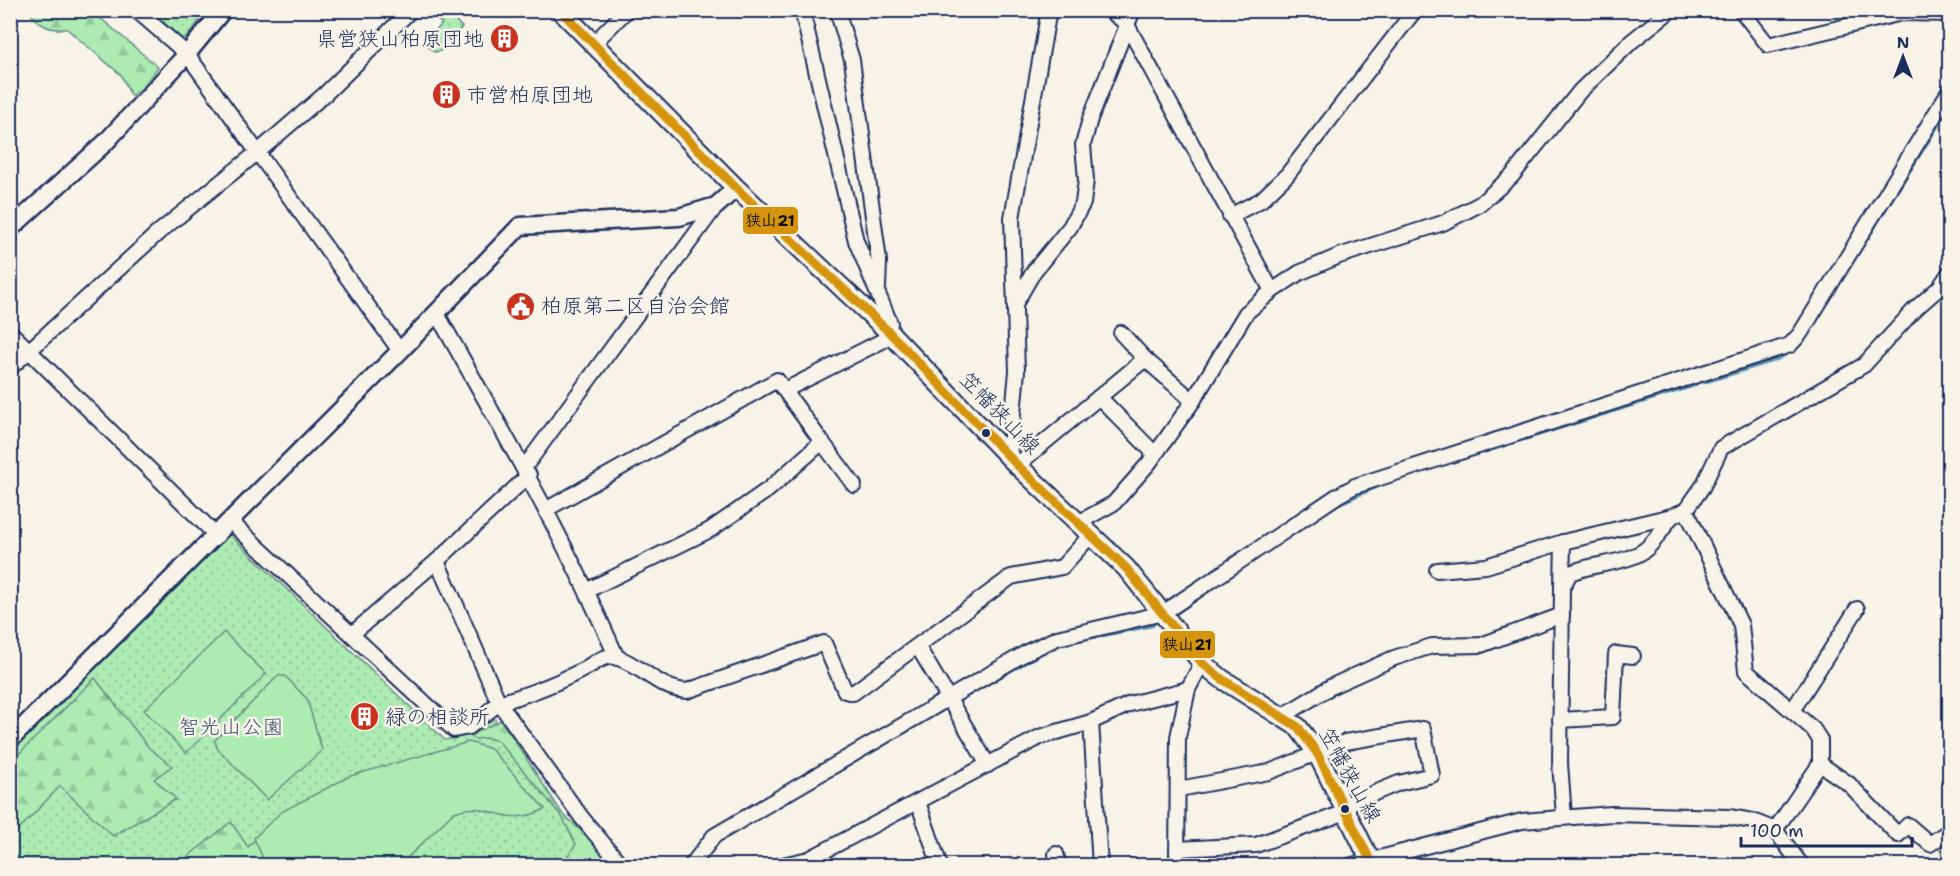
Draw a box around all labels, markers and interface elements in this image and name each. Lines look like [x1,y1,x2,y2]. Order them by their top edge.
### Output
building icon: 県営狭山柏原団地 [489,23,521,55]
place label: 県営狭山柏原団地 [316,25,484,53]
north arrow [1873,27,1933,87]
text: N [1897,32,1909,53]
building icon: 市営柏原団地 [430,79,462,111]
place label: 市営柏原団地 [467,81,593,109]
line badge: 狭山21 [742,206,799,235]
text: 狭山21 [745,210,795,231]
public building icon: 柏原第二区自治会館 [504,290,536,322]
place label: 柏原第二区自治会館 [541,292,730,320]
street label: 笠幡狭山線 [953,366,1047,460]
unlabelled marker [980,427,992,439]
line badge: 狭山21 [1159,630,1216,659]
text: 狭山21 [1162,634,1212,655]
building icon: 緑の相談所 [348,701,380,733]
place label: 緑の相談所 [385,703,490,731]
park label: 智光山公園 [179,713,284,741]
street label: 笠幡狭山線 [1312,722,1388,828]
unlabelled marker [1339,803,1351,815]
scale bar [1741,810,1912,848]
text: 100 m [1750,819,1804,843]

